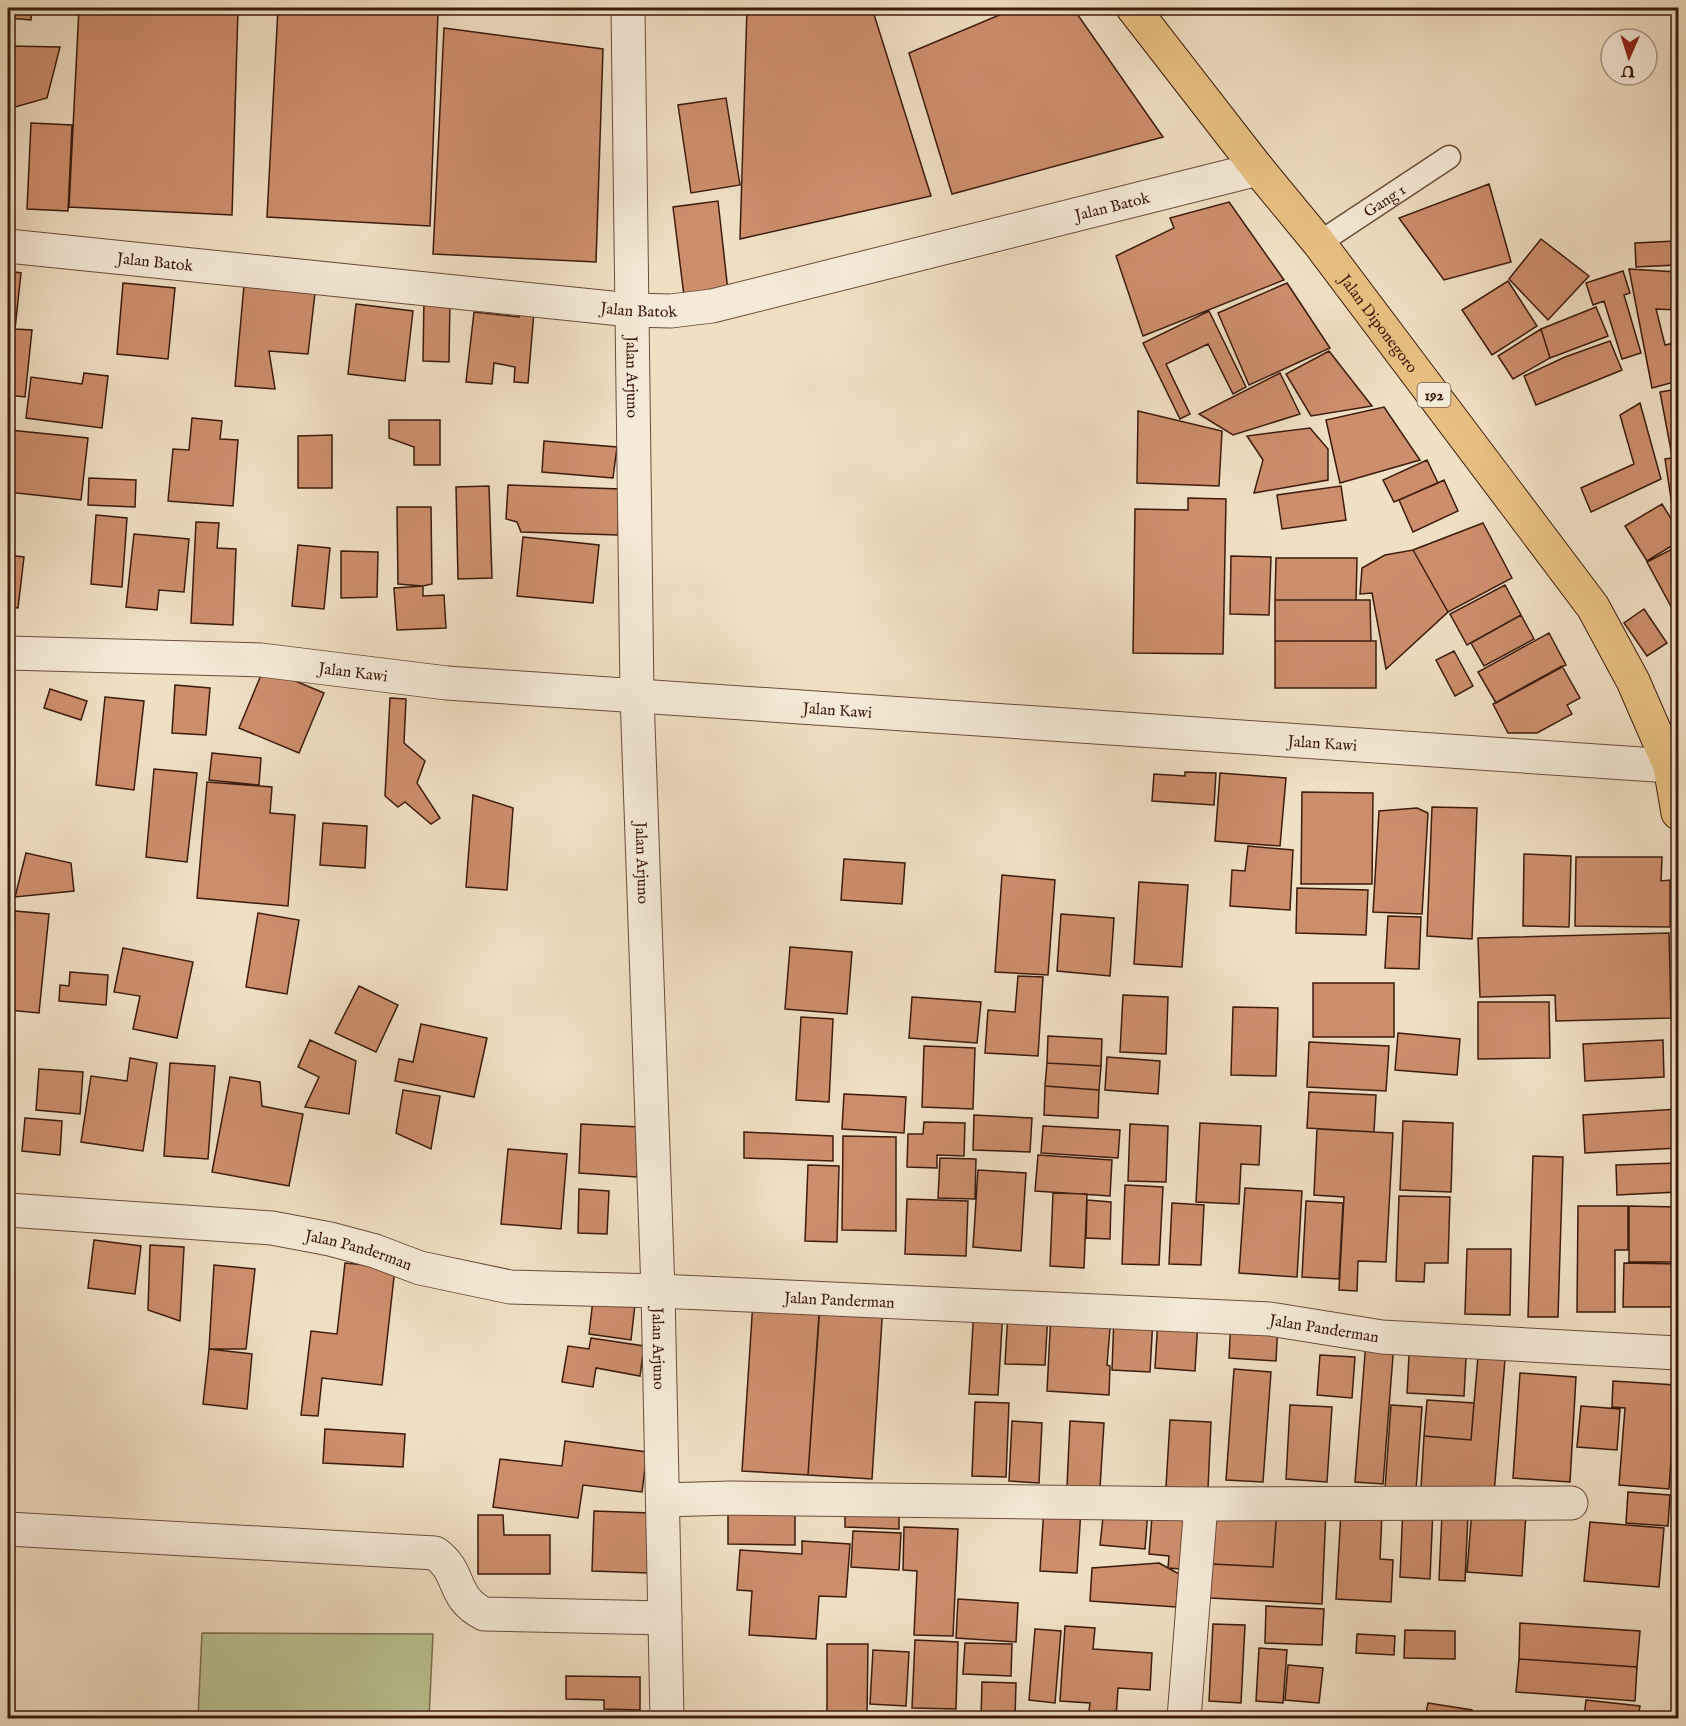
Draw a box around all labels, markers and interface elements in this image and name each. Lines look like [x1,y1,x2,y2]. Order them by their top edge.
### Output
north arrow [1599,27,1659,87]
text: U [1621,60,1637,80]
street label: Gang 1 [1360,180,1410,223]
street label: Jalan Batok [1071,188,1152,227]
street label: Jalan Batok [114,249,195,277]
street label: Jalan Diponegoro [1333,269,1421,378]
street label: Jalan Batok [597,299,679,323]
street label: Jalan Arjuno [620,334,641,419]
road number: 192 [1418,383,1450,407]
street label: Jalan Kawi [315,659,389,688]
street label: Jalan Kawi [800,699,873,724]
street label: Jalan Kawi [1285,732,1358,757]
street label: Jalan Arjuno [629,819,652,905]
street label: Jalan Panderman [301,1226,415,1276]
street label: Jalan Panderman [782,1289,895,1314]
street label: Jalan Arjuno [646,1305,668,1390]
street label: Jalan Panderman [1266,1311,1381,1348]

